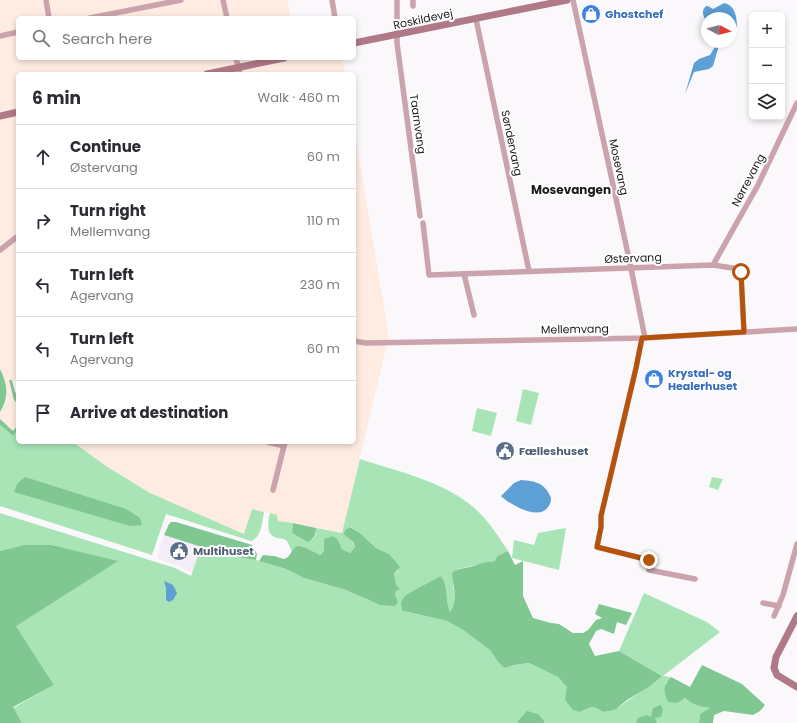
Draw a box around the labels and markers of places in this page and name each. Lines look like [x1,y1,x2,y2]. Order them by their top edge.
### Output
shop icon: Ghostchef [580,3,602,25]
place label: Ghostchef [605,6,663,22]
place label: Krystal- og Healerhuset [668,365,738,394]
shop icon: Krystal- og Healerhuset [643,368,665,390]
public building icon: Fælleshuset [494,440,516,462]
place label: Fælleshuset [519,443,589,459]
public building icon: Multihuset [168,540,190,562]
place label: Multihuset [193,543,254,559]

